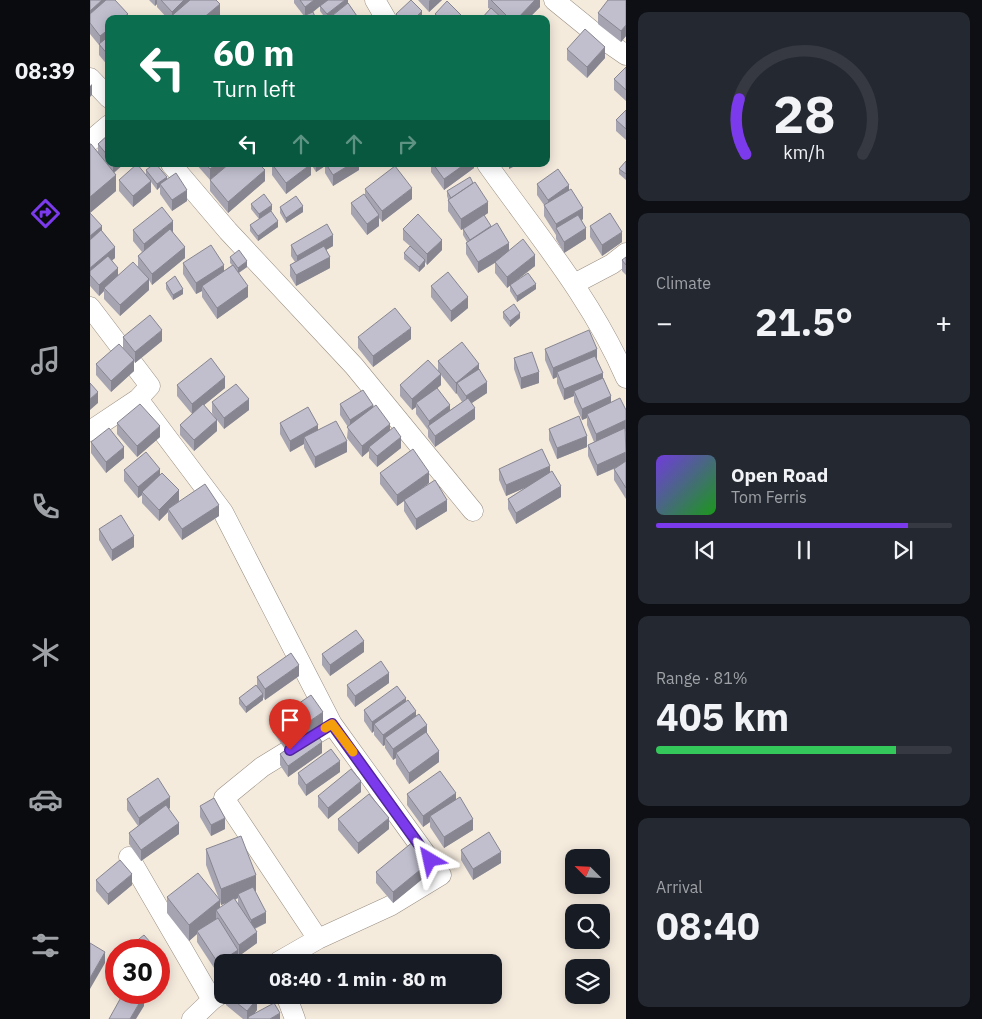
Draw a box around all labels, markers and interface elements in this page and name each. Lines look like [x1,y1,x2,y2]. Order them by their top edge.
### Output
text: 60 m [213,30,295,76]
icon: left [130,35,195,100]
text: 08:39 [15,56,75,85]
text: Turn left [213,74,296,103]
text: 28 [773,80,835,147]
icon: left [234,130,262,158]
icon: ahead [287,130,315,158]
icon: ahead [340,130,368,158]
icon: right [393,130,421,158]
text: km/h [783,141,825,164]
icon: directions [28,196,63,231]
text: Climate [656,273,711,293]
text: 21.5° [755,297,853,346]
text: − [656,304,673,341]
text: + [935,304,952,341]
icon: music [28,343,63,378]
text: Open Road [731,463,828,487]
text: Tom Ferris [731,487,807,507]
icon: phone [28,489,63,524]
icon: previous [691,536,719,564]
icon: pause [790,536,818,564]
icon: next [889,536,917,564]
icon: climate [28,635,63,670]
text: Range · 81% [656,668,748,688]
text: 405 km [656,692,789,741]
pin [269,699,311,750]
icon: arrive [276,706,304,734]
icon: car [28,782,63,817]
position arrow [403,833,455,885]
north arrow [565,849,610,894]
map controls [565,849,610,1004]
text: Arrival [656,877,703,897]
text: 08:40 [656,901,760,950]
button: search [565,904,610,949]
icon: filters [28,928,63,963]
speed limit sign: 30 [105,939,170,1004]
button: layers [565,959,610,1004]
text: 08:40 · 1 min · 80 m [269,967,447,991]

